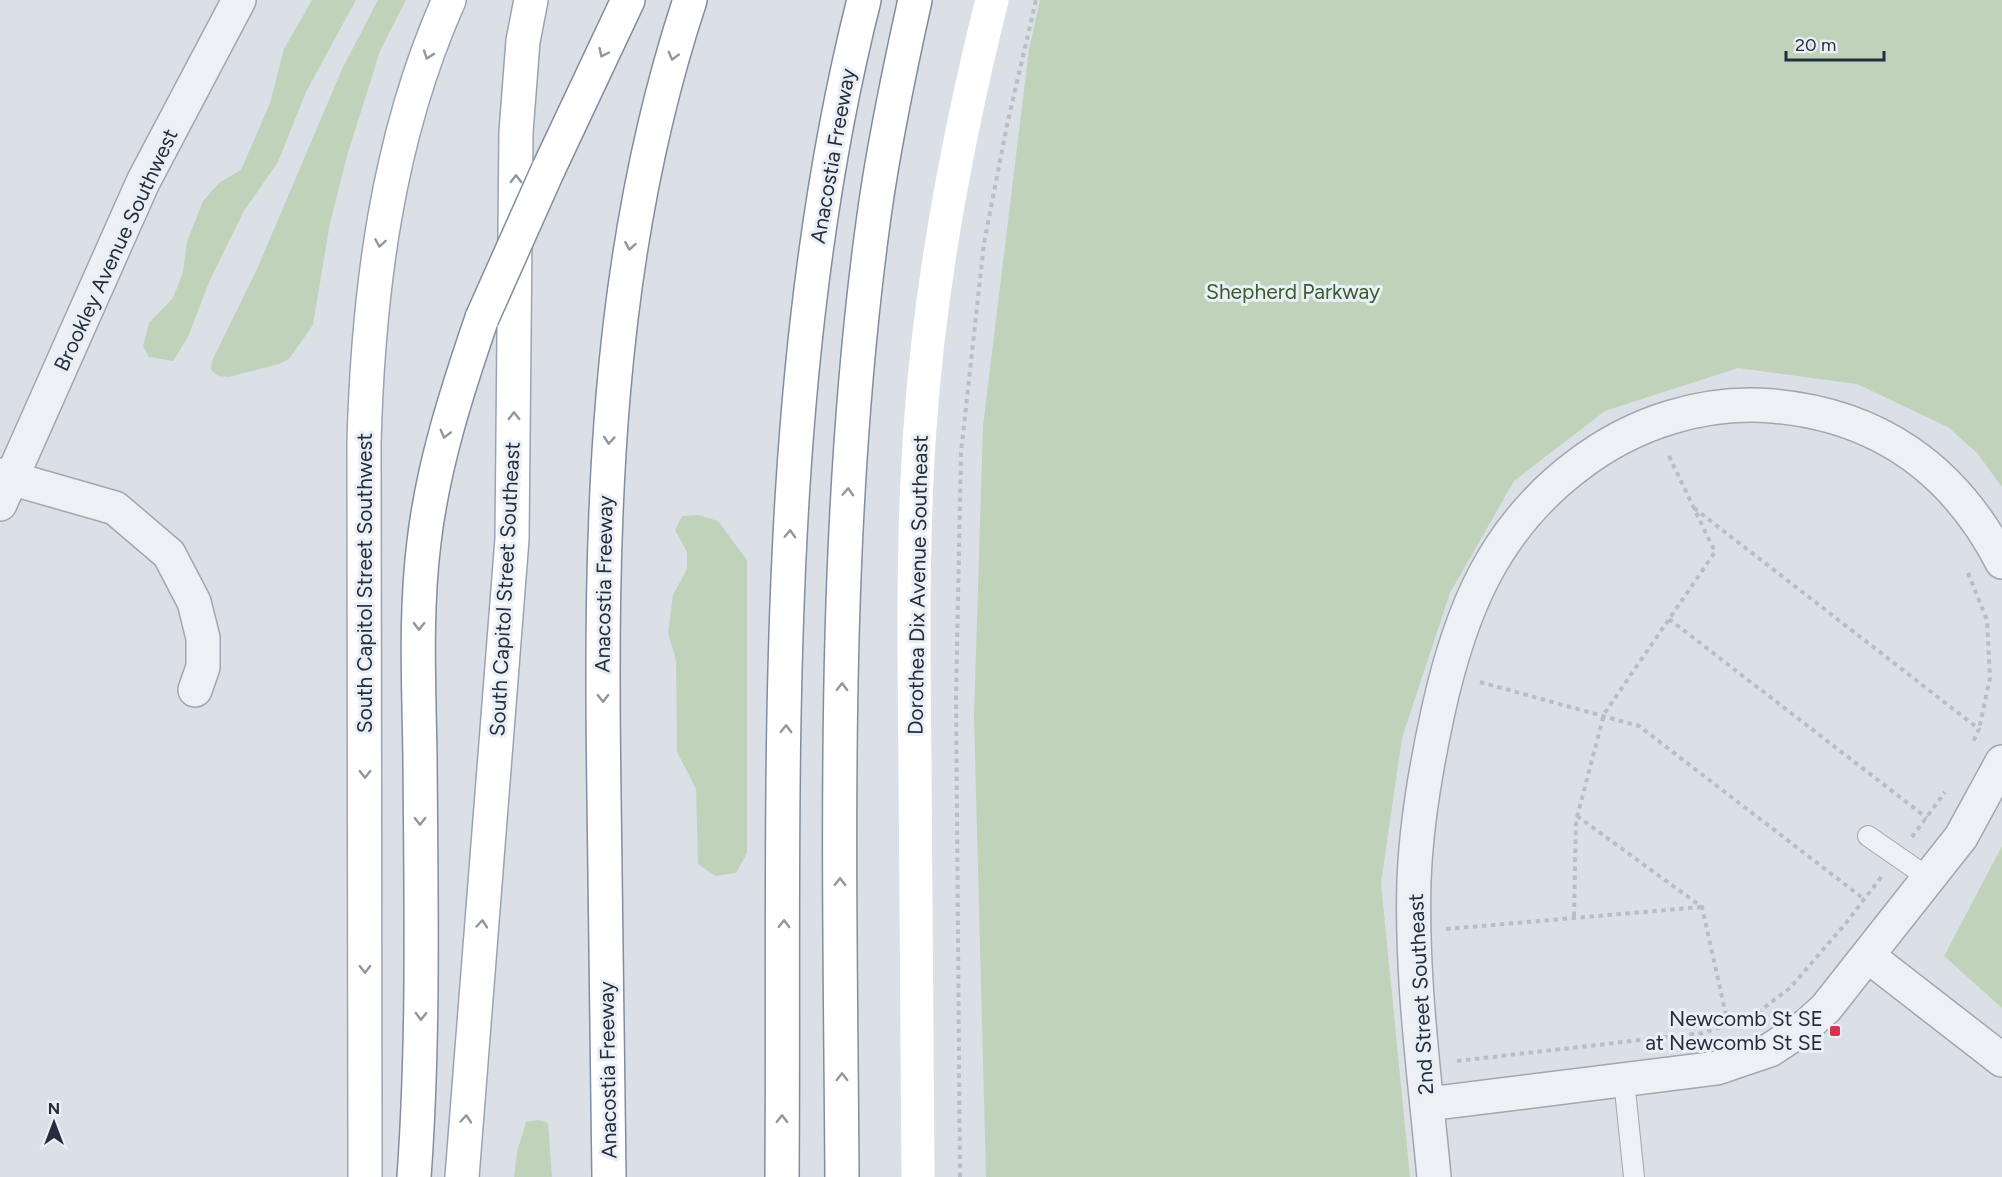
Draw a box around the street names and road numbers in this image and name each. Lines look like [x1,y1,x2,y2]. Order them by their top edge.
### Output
street label: Anacostia Freeway [805,66,860,245]
street label: Brookley Avenue Southwest [48,125,183,375]
street label: South Capitol Street Southwest [352,433,377,733]
street label: Dorothea Dix Avenue Southeast [902,435,933,735]
street label: South Capitol Street Southeast [484,441,525,737]
street label: Anacostia Freeway [589,495,618,673]
street label: 2nd Street Southeast [1403,893,1438,1095]
street label: Anacostia Freeway [593,981,622,1159]

